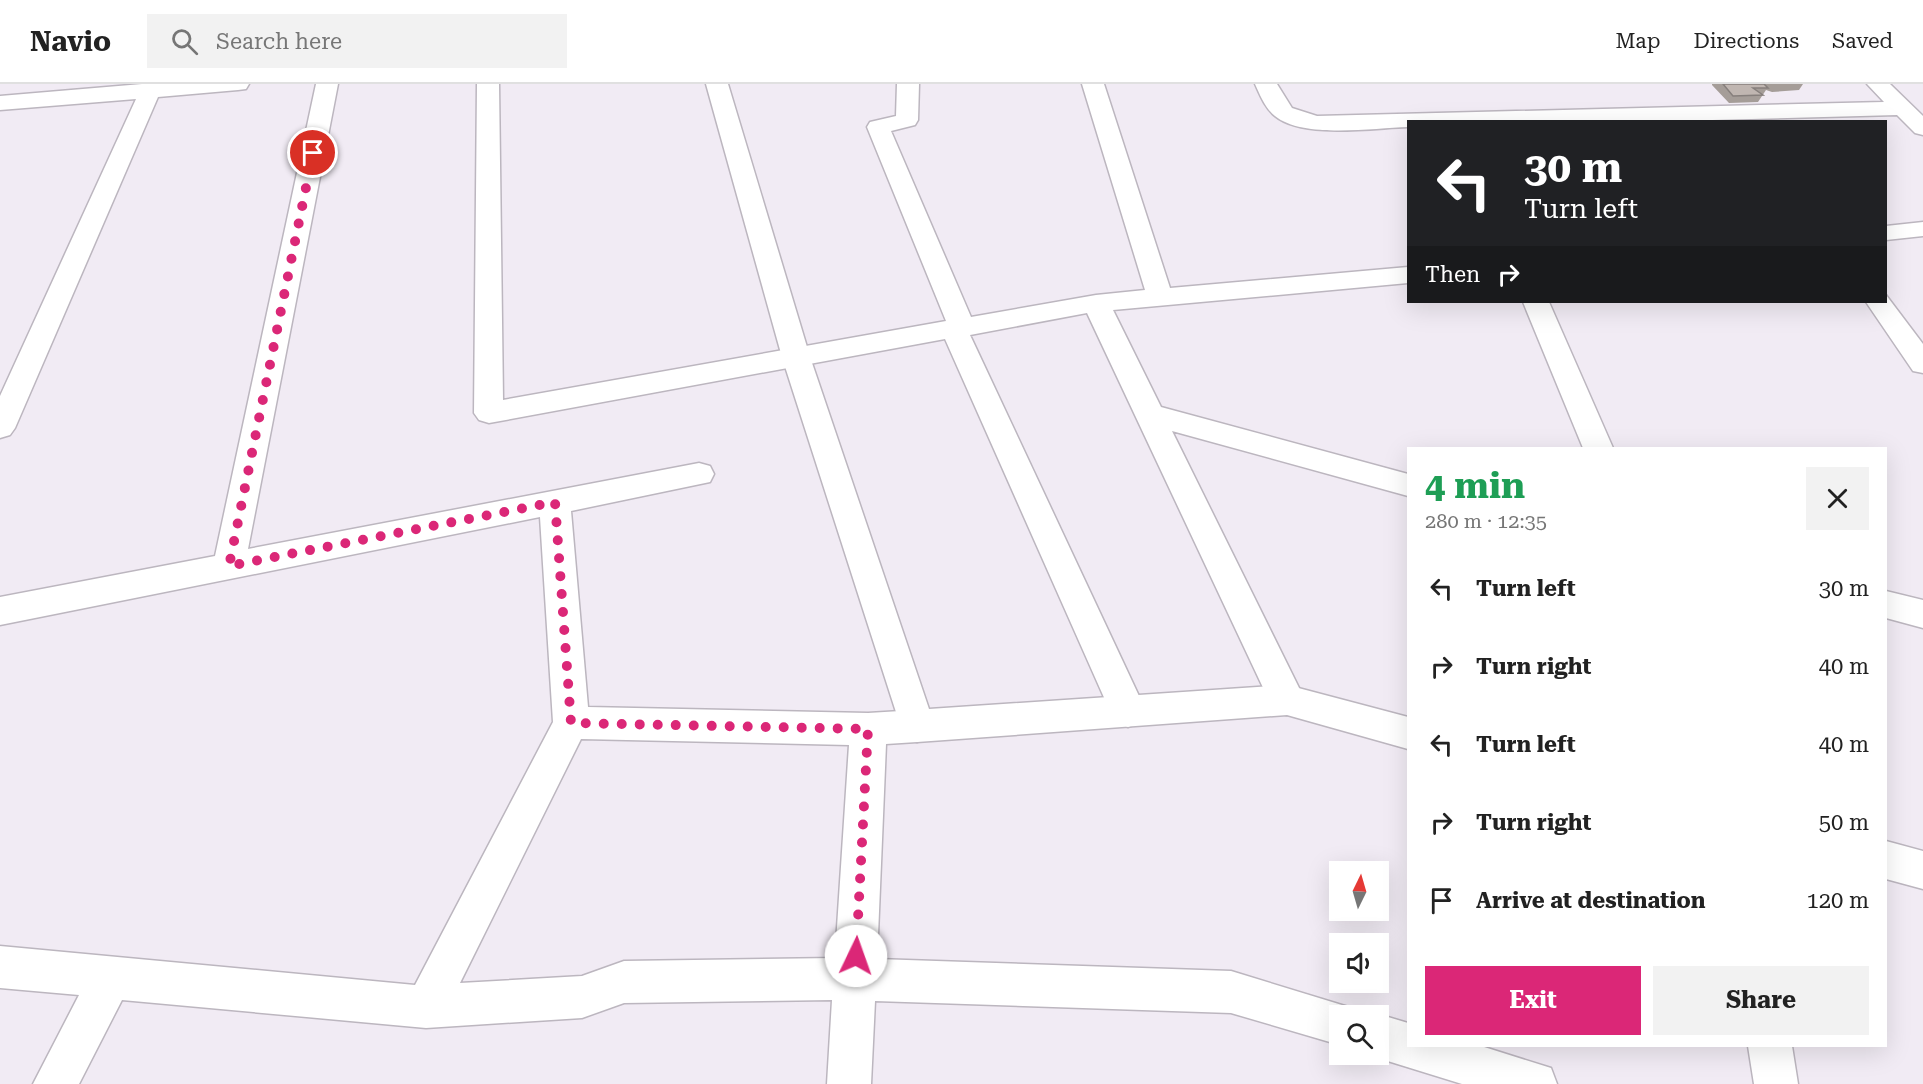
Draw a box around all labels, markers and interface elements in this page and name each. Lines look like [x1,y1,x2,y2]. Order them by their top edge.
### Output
search box [147,14,567,68]
text: Navio [30,25,111,58]
icon: search [168,25,201,58]
text: Search here [216,29,342,54]
text: Map [1616,29,1660,53]
text: Directions [1693,29,1799,53]
text: Saved [1832,29,1893,53]
pin [287,127,338,178]
icon: arrive [296,136,329,169]
text: 30 m [1524,143,1622,192]
icon: left [1425,144,1503,222]
text: Turn left [1524,193,1638,225]
icon: right [1492,258,1525,291]
text: Then [1425,262,1480,287]
text: 4 min [1425,465,1525,507]
button: close [1806,467,1869,530]
text: 280 m · 12:35 [1425,509,1547,533]
icon: left [1425,572,1458,605]
text: Turn left [1476,576,1576,601]
text: 30 m [1819,576,1869,601]
icon: right [1425,650,1458,683]
text: Turn right [1476,654,1591,679]
text: 40 m [1819,654,1869,679]
icon: left [1425,728,1458,761]
text: Turn left [1476,732,1576,757]
text: 40 m [1819,732,1869,757]
icon: right [1425,806,1458,839]
text: Turn right [1476,810,1591,835]
text: 50 m [1819,810,1869,835]
north arrow [1329,861,1389,921]
map controls [1329,861,1389,1065]
icon: arrive [1425,884,1458,917]
text: Arrive at destination [1476,888,1705,913]
text: 120 m [1806,888,1869,913]
position arrow [824,924,888,988]
button: sound [1329,933,1389,993]
button: Exit [1425,966,1641,1035]
button: Share [1653,966,1869,1035]
button: search [1329,1005,1389,1065]

